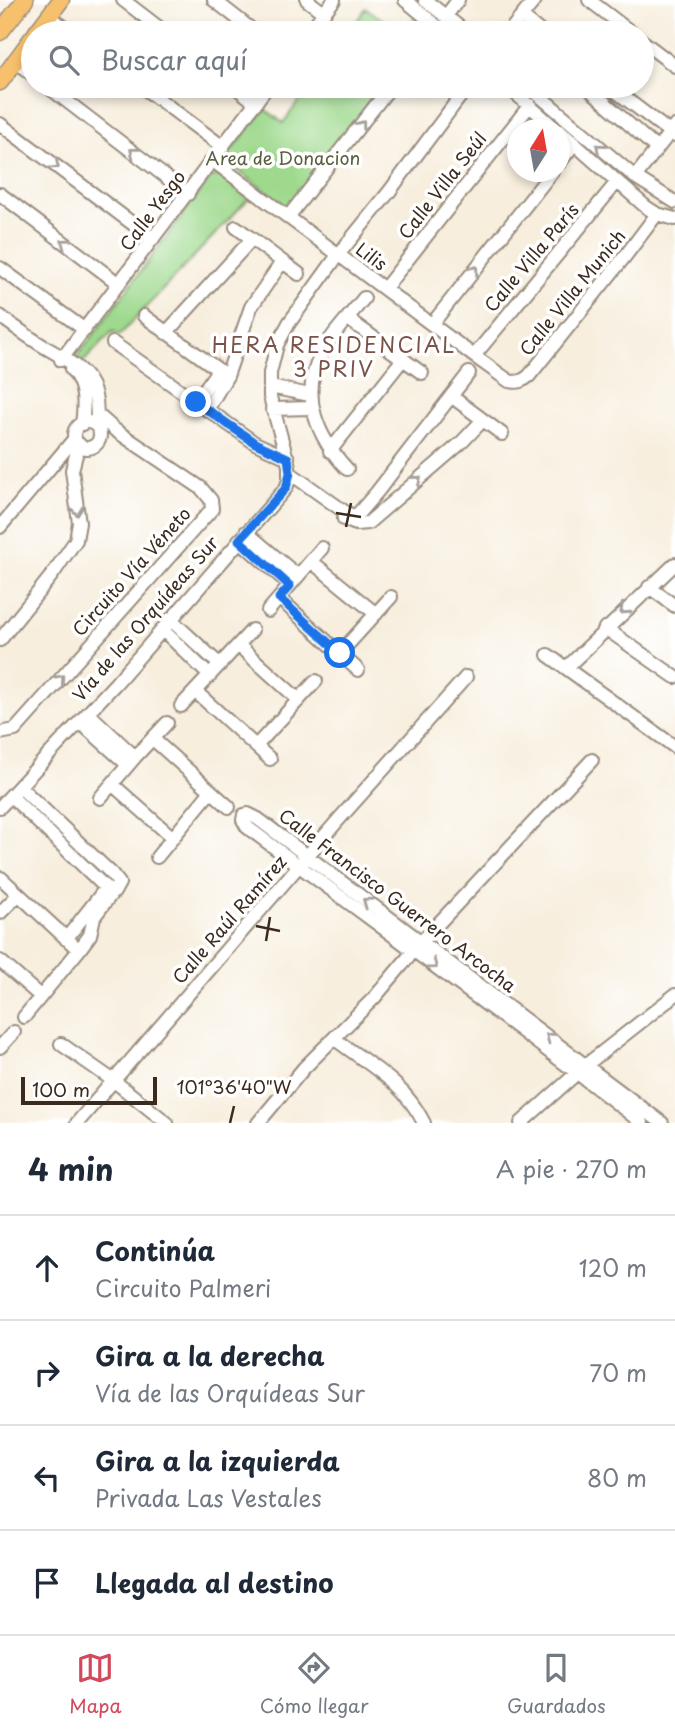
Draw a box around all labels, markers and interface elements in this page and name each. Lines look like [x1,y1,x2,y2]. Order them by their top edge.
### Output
search box [21,21,654,98]
text: Buscar aquí [101,40,247,79]
icon: search [45,41,83,79]
north arrow [507,119,570,182]
one-way arrow [352,120,365,132]
street label: Calle Villa Seúl [391,126,492,244]
park label: Area de Donacion [206,144,360,171]
one-way arrow [595,144,608,156]
one-way arrow [129,148,141,161]
one-way arrow [47,157,59,170]
street label: Calle Yesgo [112,164,191,256]
street label: Calle Villa París [477,197,585,317]
street label: Calle Villa Munich [512,223,631,361]
street label: Lilis [351,235,393,276]
one-way arrow [60,239,73,252]
one-way arrow [466,266,479,278]
district label: HERA RESIDENCIAL 3 PRIV [212,328,456,384]
route end [180,386,211,417]
one-way arrow [409,476,422,488]
street label: Circuito Vía Véneto [65,500,196,642]
one-way arrow [70,506,85,517]
street label: Vía de las Orquídeas Sur [65,529,225,707]
one-way arrow [620,601,633,614]
route start [324,637,355,668]
one-way arrow [52,674,64,687]
street label: Calle Francisco Guerrero Arcocha [274,801,523,999]
street label: Calle Raúl Ramírez [165,848,293,989]
one-way arrow [362,898,375,910]
one-way arrow [425,957,437,969]
one-way arrow [545,1033,558,1045]
text: 101°36'40"W [176,1073,292,1100]
scale bar [21,1074,158,1106]
text: 100 m [32,1075,90,1103]
text: 4 min [28,1146,114,1191]
text: A pie · 270 m [496,1151,647,1186]
text: Continúa [95,1231,215,1270]
icon: ahead [28,1249,66,1287]
text: 120 m [579,1250,647,1285]
text: Circuito Palmeri [95,1270,271,1305]
text: Gira a la derecha [95,1336,325,1375]
icon: right [28,1354,66,1392]
text: 70 m [589,1355,647,1390]
text: Vía de las Orquídeas Sur [95,1375,365,1410]
text: Gira a la izquierda [95,1441,340,1480]
icon: left [28,1459,66,1497]
text: 80 m [587,1460,647,1495]
text: Privada Las Vestales [95,1480,322,1515]
text: Llegada al destino [95,1563,334,1602]
icon: arrive [28,1564,66,1602]
tab: Mapa [69,1649,121,1719]
tab: Cómo llegar [260,1649,369,1719]
tab: Guardados [507,1649,606,1719]

